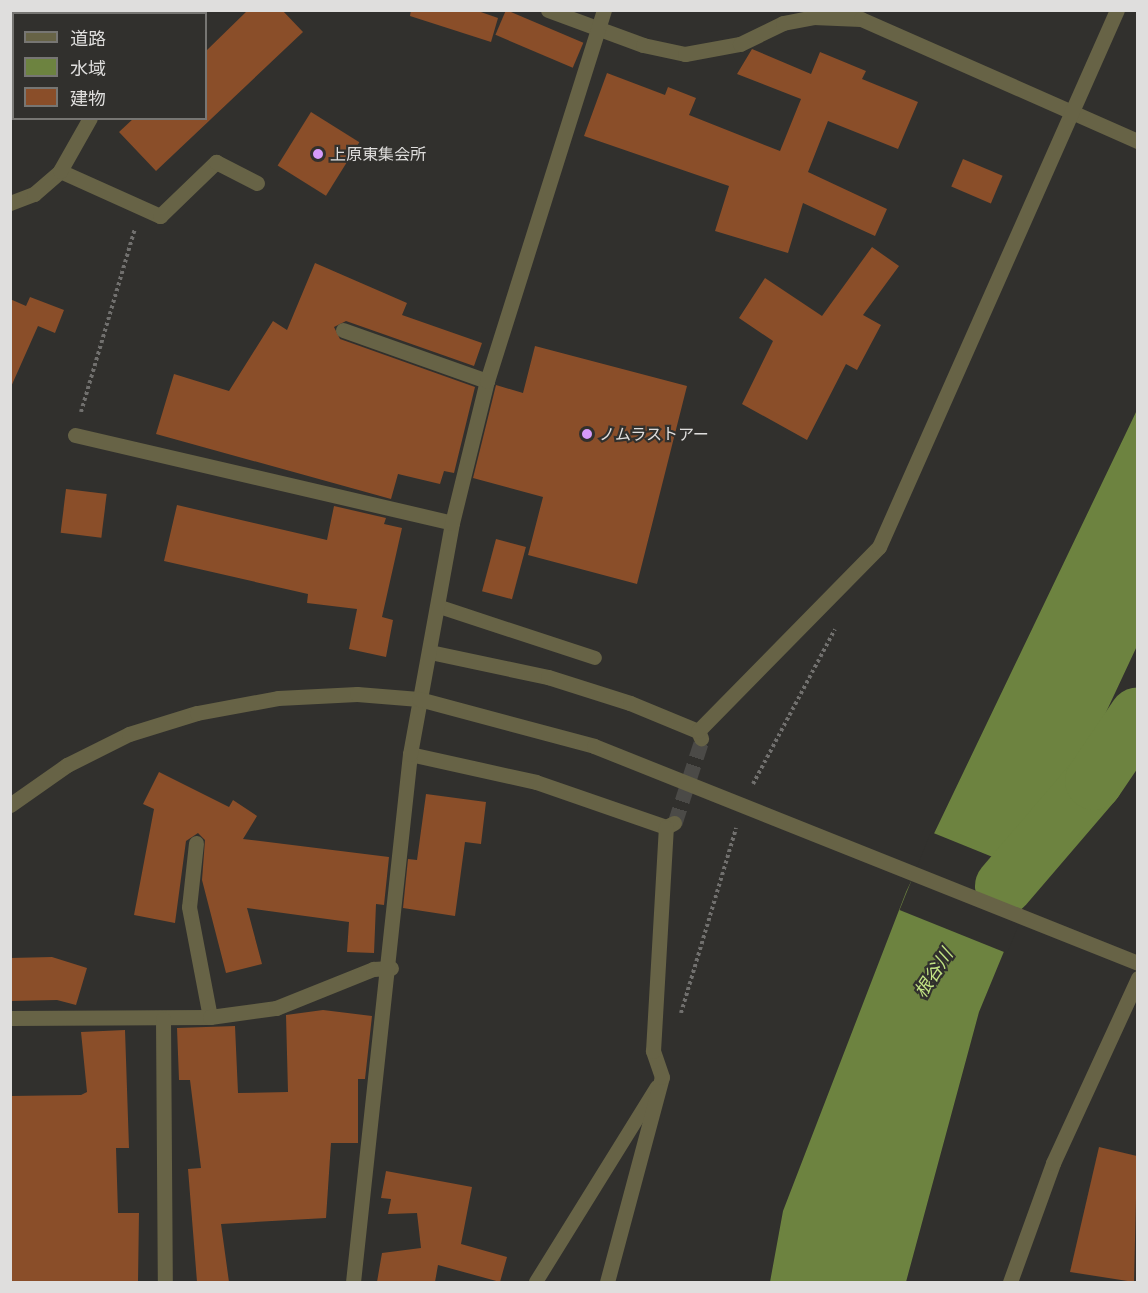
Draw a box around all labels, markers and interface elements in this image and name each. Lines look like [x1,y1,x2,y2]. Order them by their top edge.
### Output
legend [12,12,207,120]
text: 道路 [70,28,106,48]
text: 水域 [70,58,106,78]
text: 建物 [70,88,106,108]
place label: 上原東集会所 [330,144,426,164]
marker: 上原東集会所 [311,147,325,161]
place label: ノムラストアー [599,424,710,444]
marker: ノムラストアー [580,427,594,441]
water label: 根谷川 [909,944,957,1002]

